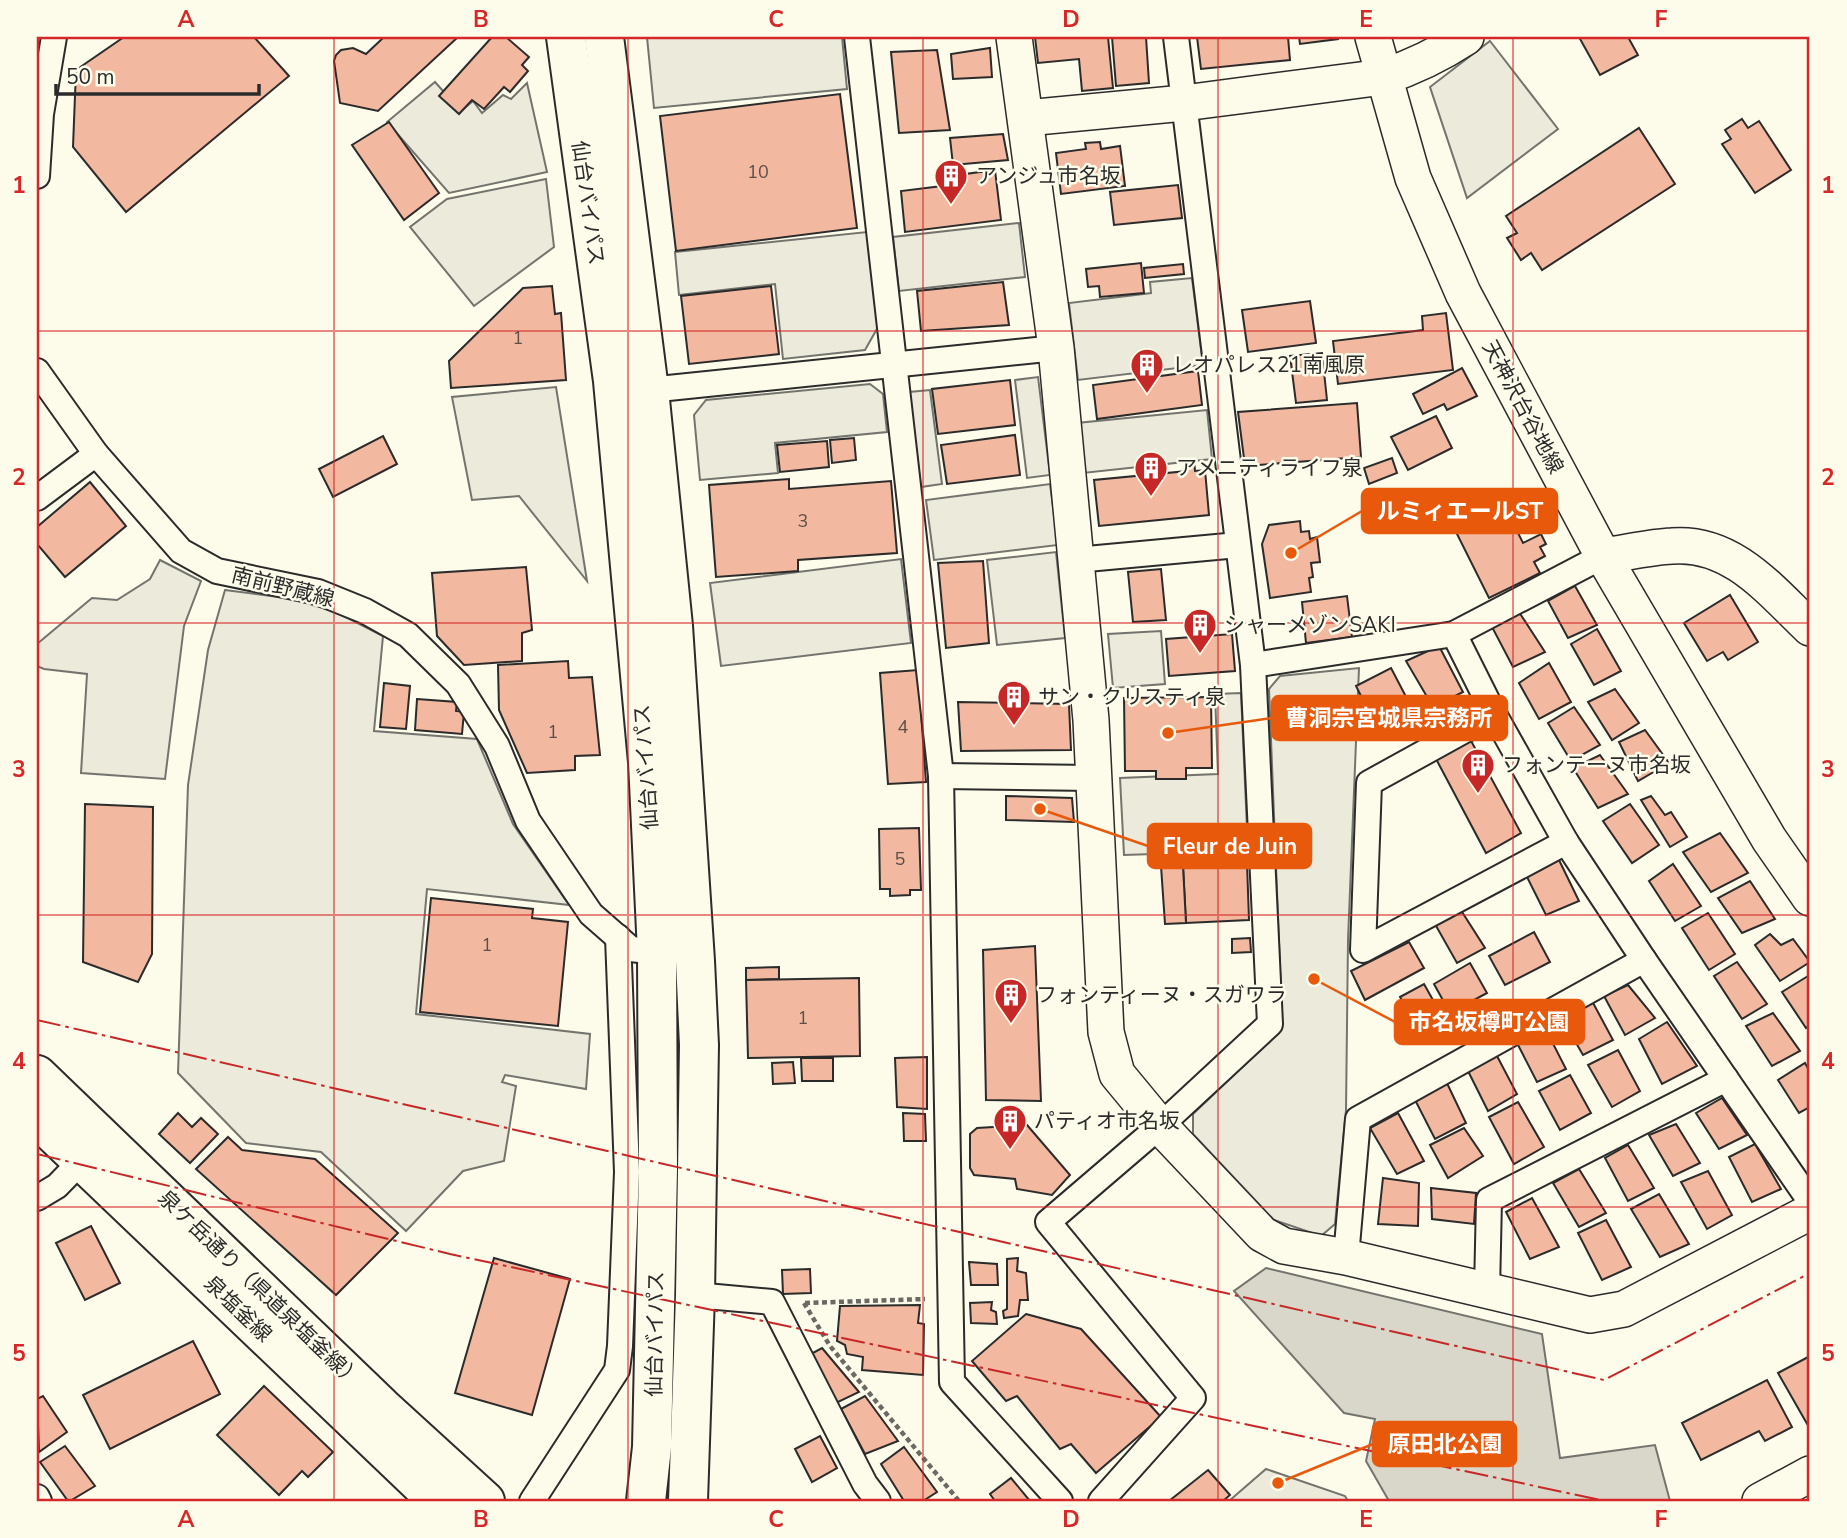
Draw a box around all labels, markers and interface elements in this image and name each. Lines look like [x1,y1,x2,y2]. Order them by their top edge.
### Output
text: A [177,4,195,35]
text: B [473,4,489,35]
text: C [768,4,784,35]
text: D [1062,4,1080,35]
text: E [1359,4,1373,35]
text: F [1655,4,1668,35]
scale bar [56,52,259,96]
text: 50 m [66,63,115,91]
street label: 仙台バイパス [565,139,611,267]
building icon: アンジュ市名坂 [932,157,970,206]
house number: 10 [747,160,769,184]
place label: アンジュ市名坂 [976,162,1121,190]
text: 1 [12,170,26,201]
text: 1 [1821,170,1835,201]
house number: 1 [513,326,523,350]
street label: 天神沢台谷地線 [1476,336,1570,478]
building icon: レオパレス21南風原 [1128,346,1166,395]
place label: レオパレス21南風原 [1172,351,1365,379]
building icon: アメニティライフ泉 [1132,449,1170,498]
place label: アメニティライフ泉 [1176,454,1363,482]
text: 2 [12,462,26,493]
text: 2 [1821,462,1835,493]
callout: ルミィエールST [1362,489,1557,533]
text: ルミィエールST [1377,496,1544,527]
house number: 3 [798,509,808,533]
street label: 南前野蔵線 [229,561,337,613]
building icon: シャーメゾンSAKI [1181,606,1219,655]
place label: シャーメゾンSAKI [1224,611,1396,639]
building icon: サン・クリスティ泉 [995,678,1033,727]
place label: サン・クリスティ泉 [1038,683,1226,711]
callout: 曹洞宗宮城県宗務所 [1272,696,1507,740]
street label: 仙台バイパス [628,703,664,831]
text: 曹洞宗宮城県宗務所 [1286,703,1493,734]
house number: 4 [898,715,909,739]
house number: 1 [548,720,558,744]
building icon: フォンテーヌ市名坂 [1459,746,1497,795]
place label: フォンテーヌ市名坂 [1502,751,1691,779]
text: 3 [12,754,26,785]
text: 3 [1821,754,1835,785]
callout: Fleur de Juin [1148,824,1311,868]
text: Fleur de Juin [1163,831,1297,862]
house number: 5 [895,847,905,871]
house number: 1 [482,933,492,957]
building icon: フォンティーヌ・スガワラ [992,976,1030,1025]
place label: フォンティーヌ・スガワラ [1036,981,1287,1009]
callout: 市名坂樽町公園 [1395,1000,1584,1044]
house number: 1 [798,1006,808,1030]
text: 市名坂樽町公園 [1409,1007,1570,1038]
text: 4 [12,1046,26,1077]
text: 4 [1821,1046,1835,1077]
building icon: パティオ市名坂 [991,1102,1029,1151]
place label: パティオ市名坂 [1034,1107,1180,1135]
street label: 泉ケ岳通り（県道泉塩釜線） [153,1185,367,1393]
street label: 泉塩釜線 [199,1271,277,1347]
street label: 仙台バイパス [640,1271,670,1397]
text: 5 [12,1338,26,1369]
text: 5 [1821,1338,1835,1369]
callout: 原田北公園 [1373,1422,1516,1466]
text: 原田北公園 [1388,1429,1503,1460]
text: A [177,1504,195,1535]
text: B [473,1504,489,1535]
text: C [768,1504,784,1535]
text: D [1062,1504,1080,1535]
text: E [1359,1504,1373,1535]
text: F [1655,1504,1668,1535]

